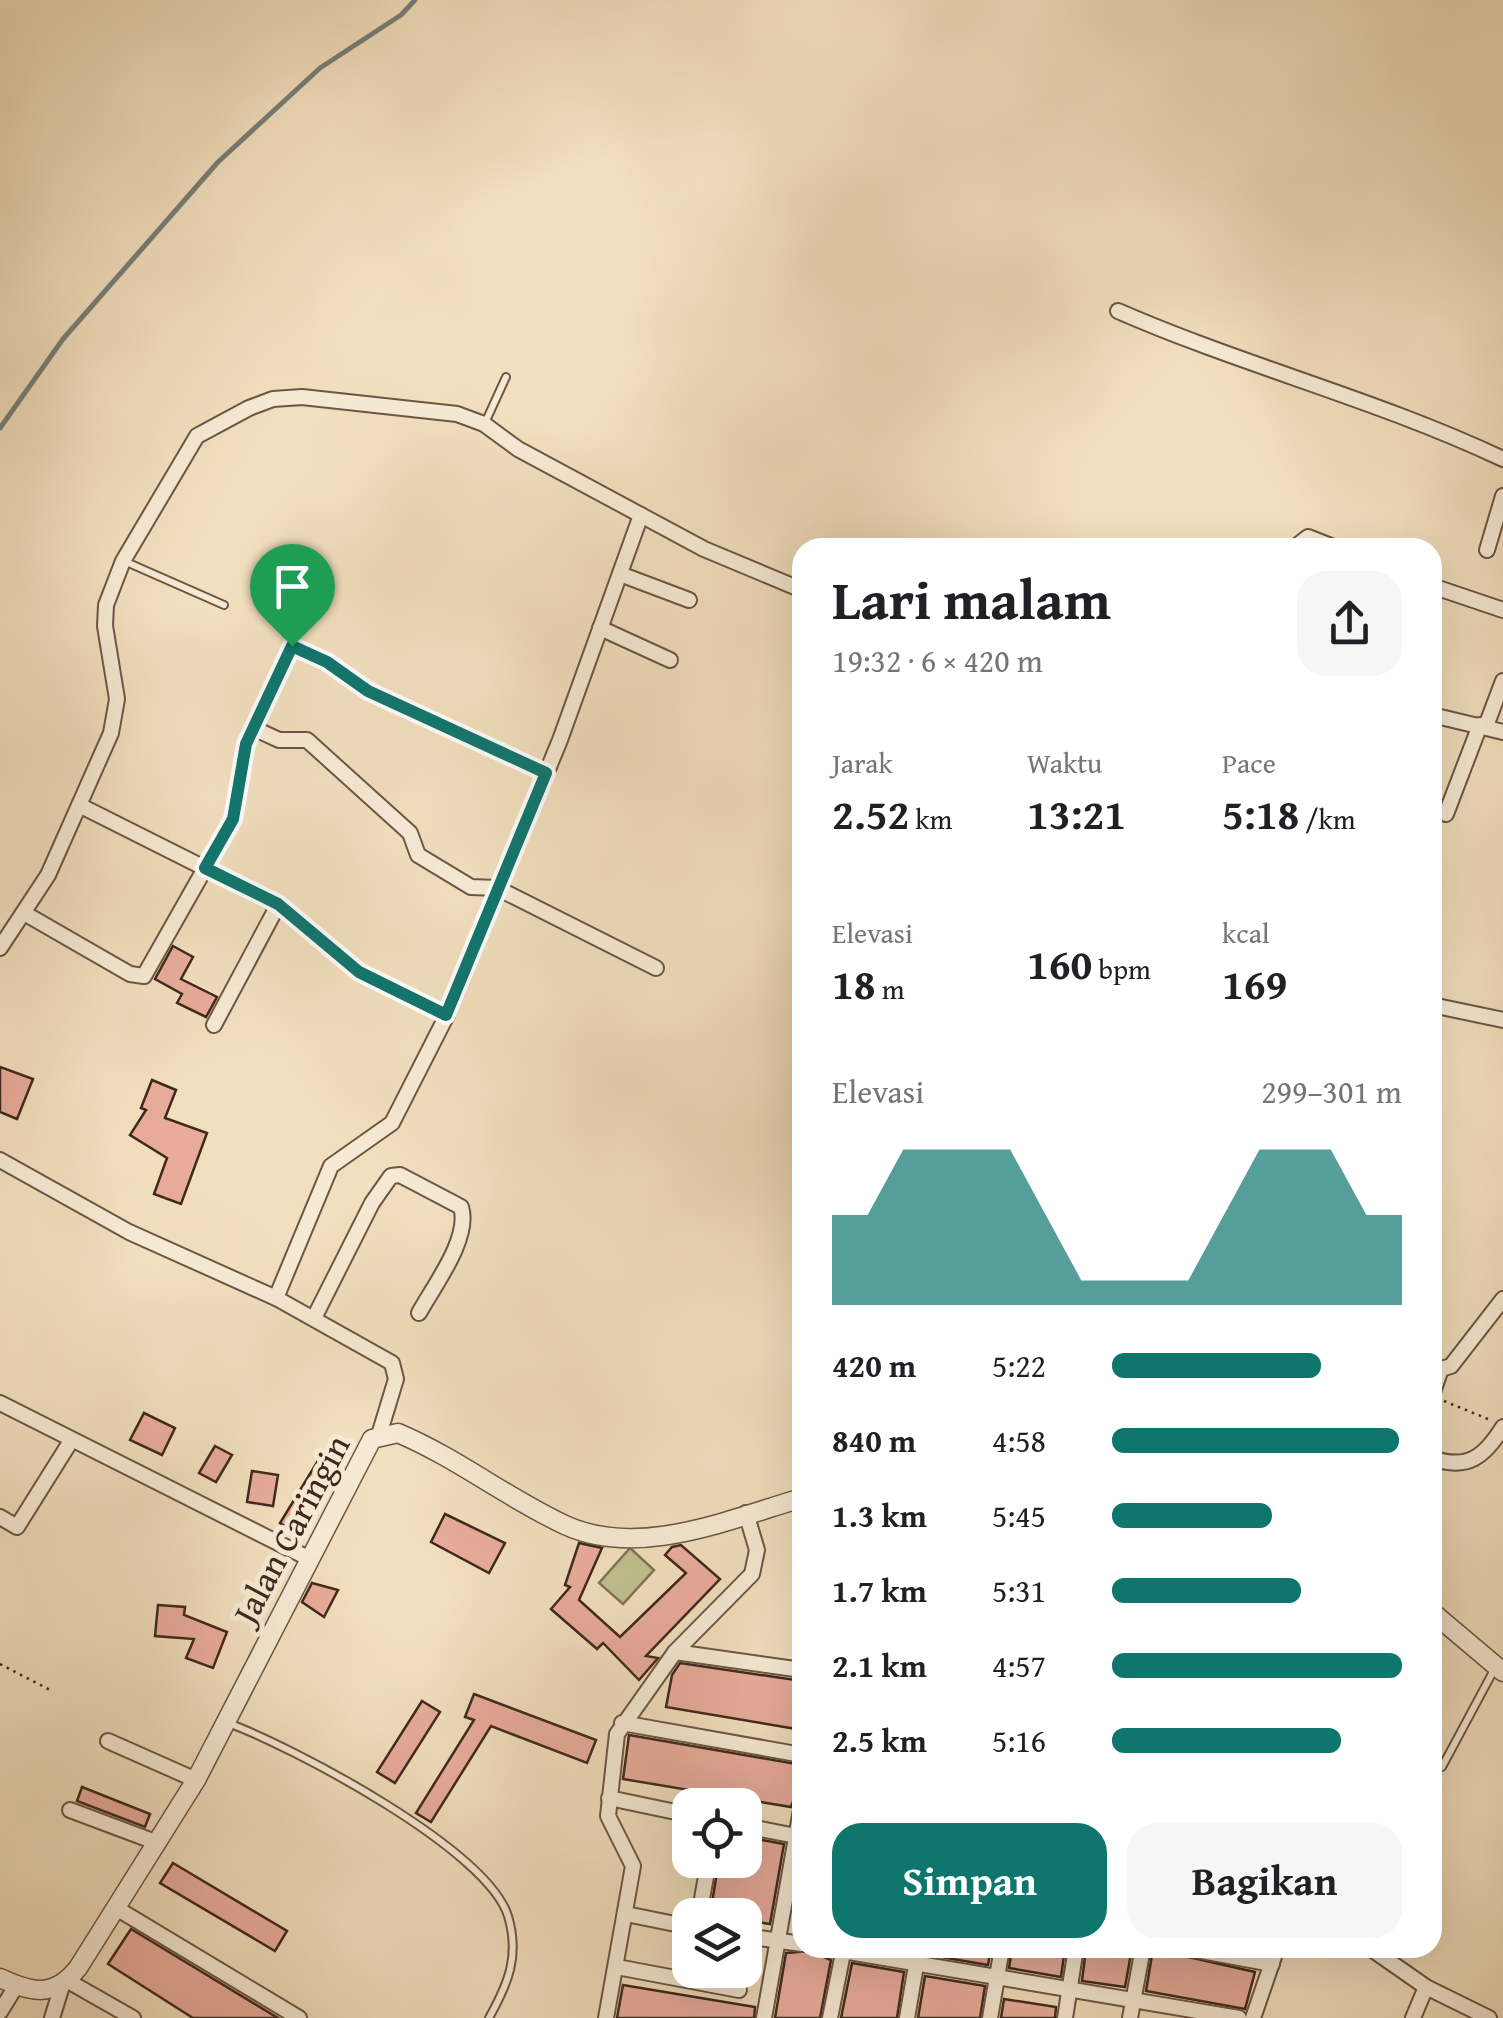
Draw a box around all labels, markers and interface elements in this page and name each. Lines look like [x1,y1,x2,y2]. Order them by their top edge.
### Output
pin [250,544,335,647]
icon: arrive [265,559,320,614]
text: Lari malam [832,559,1111,639]
button: share [1297,571,1402,676]
text: 19:32 · 6 × 420 m [832,637,1043,684]
text: Jarak [832,742,893,783]
text: Waktu [1027,742,1102,783]
text: Pace [1222,742,1276,783]
text: 2.52 [832,783,909,844]
text: 13:21 [1027,783,1126,844]
text: 5:18 [1222,783,1299,844]
text: km [909,798,952,839]
text: /km [1299,798,1356,839]
text: Elevasi [832,912,913,953]
text: kcal [1222,912,1270,953]
text: 160 [1027,933,1092,994]
text: bpm [1092,948,1151,989]
text: 18 [832,953,876,1014]
text: 169 [1222,953,1287,1014]
text: m [876,968,905,1009]
text: Elevasi [832,1068,924,1115]
text: 299–301 m [1261,1068,1402,1115]
text: 420 m [832,1342,916,1389]
text: 5:22 [992,1342,1046,1389]
text: 840 m [832,1417,916,1464]
text: 4:58 [992,1417,1046,1464]
street label: Jalan Caringin [218,1425,362,1636]
text: 1.3 km [832,1492,927,1539]
text: 5:45 [992,1492,1046,1539]
text: 1.7 km [832,1567,927,1614]
text: 5:31 [992,1567,1046,1614]
text: 2.1 km [832,1642,927,1689]
text: 4:57 [992,1642,1046,1689]
text: 2.5 km [832,1717,927,1764]
text: 5:16 [992,1717,1046,1764]
map controls [672,1788,762,1988]
button: locate [672,1788,762,1878]
button: Simpan [832,1823,1107,1938]
button: Bagikan [1127,1823,1402,1938]
button: layers [672,1898,762,1988]

